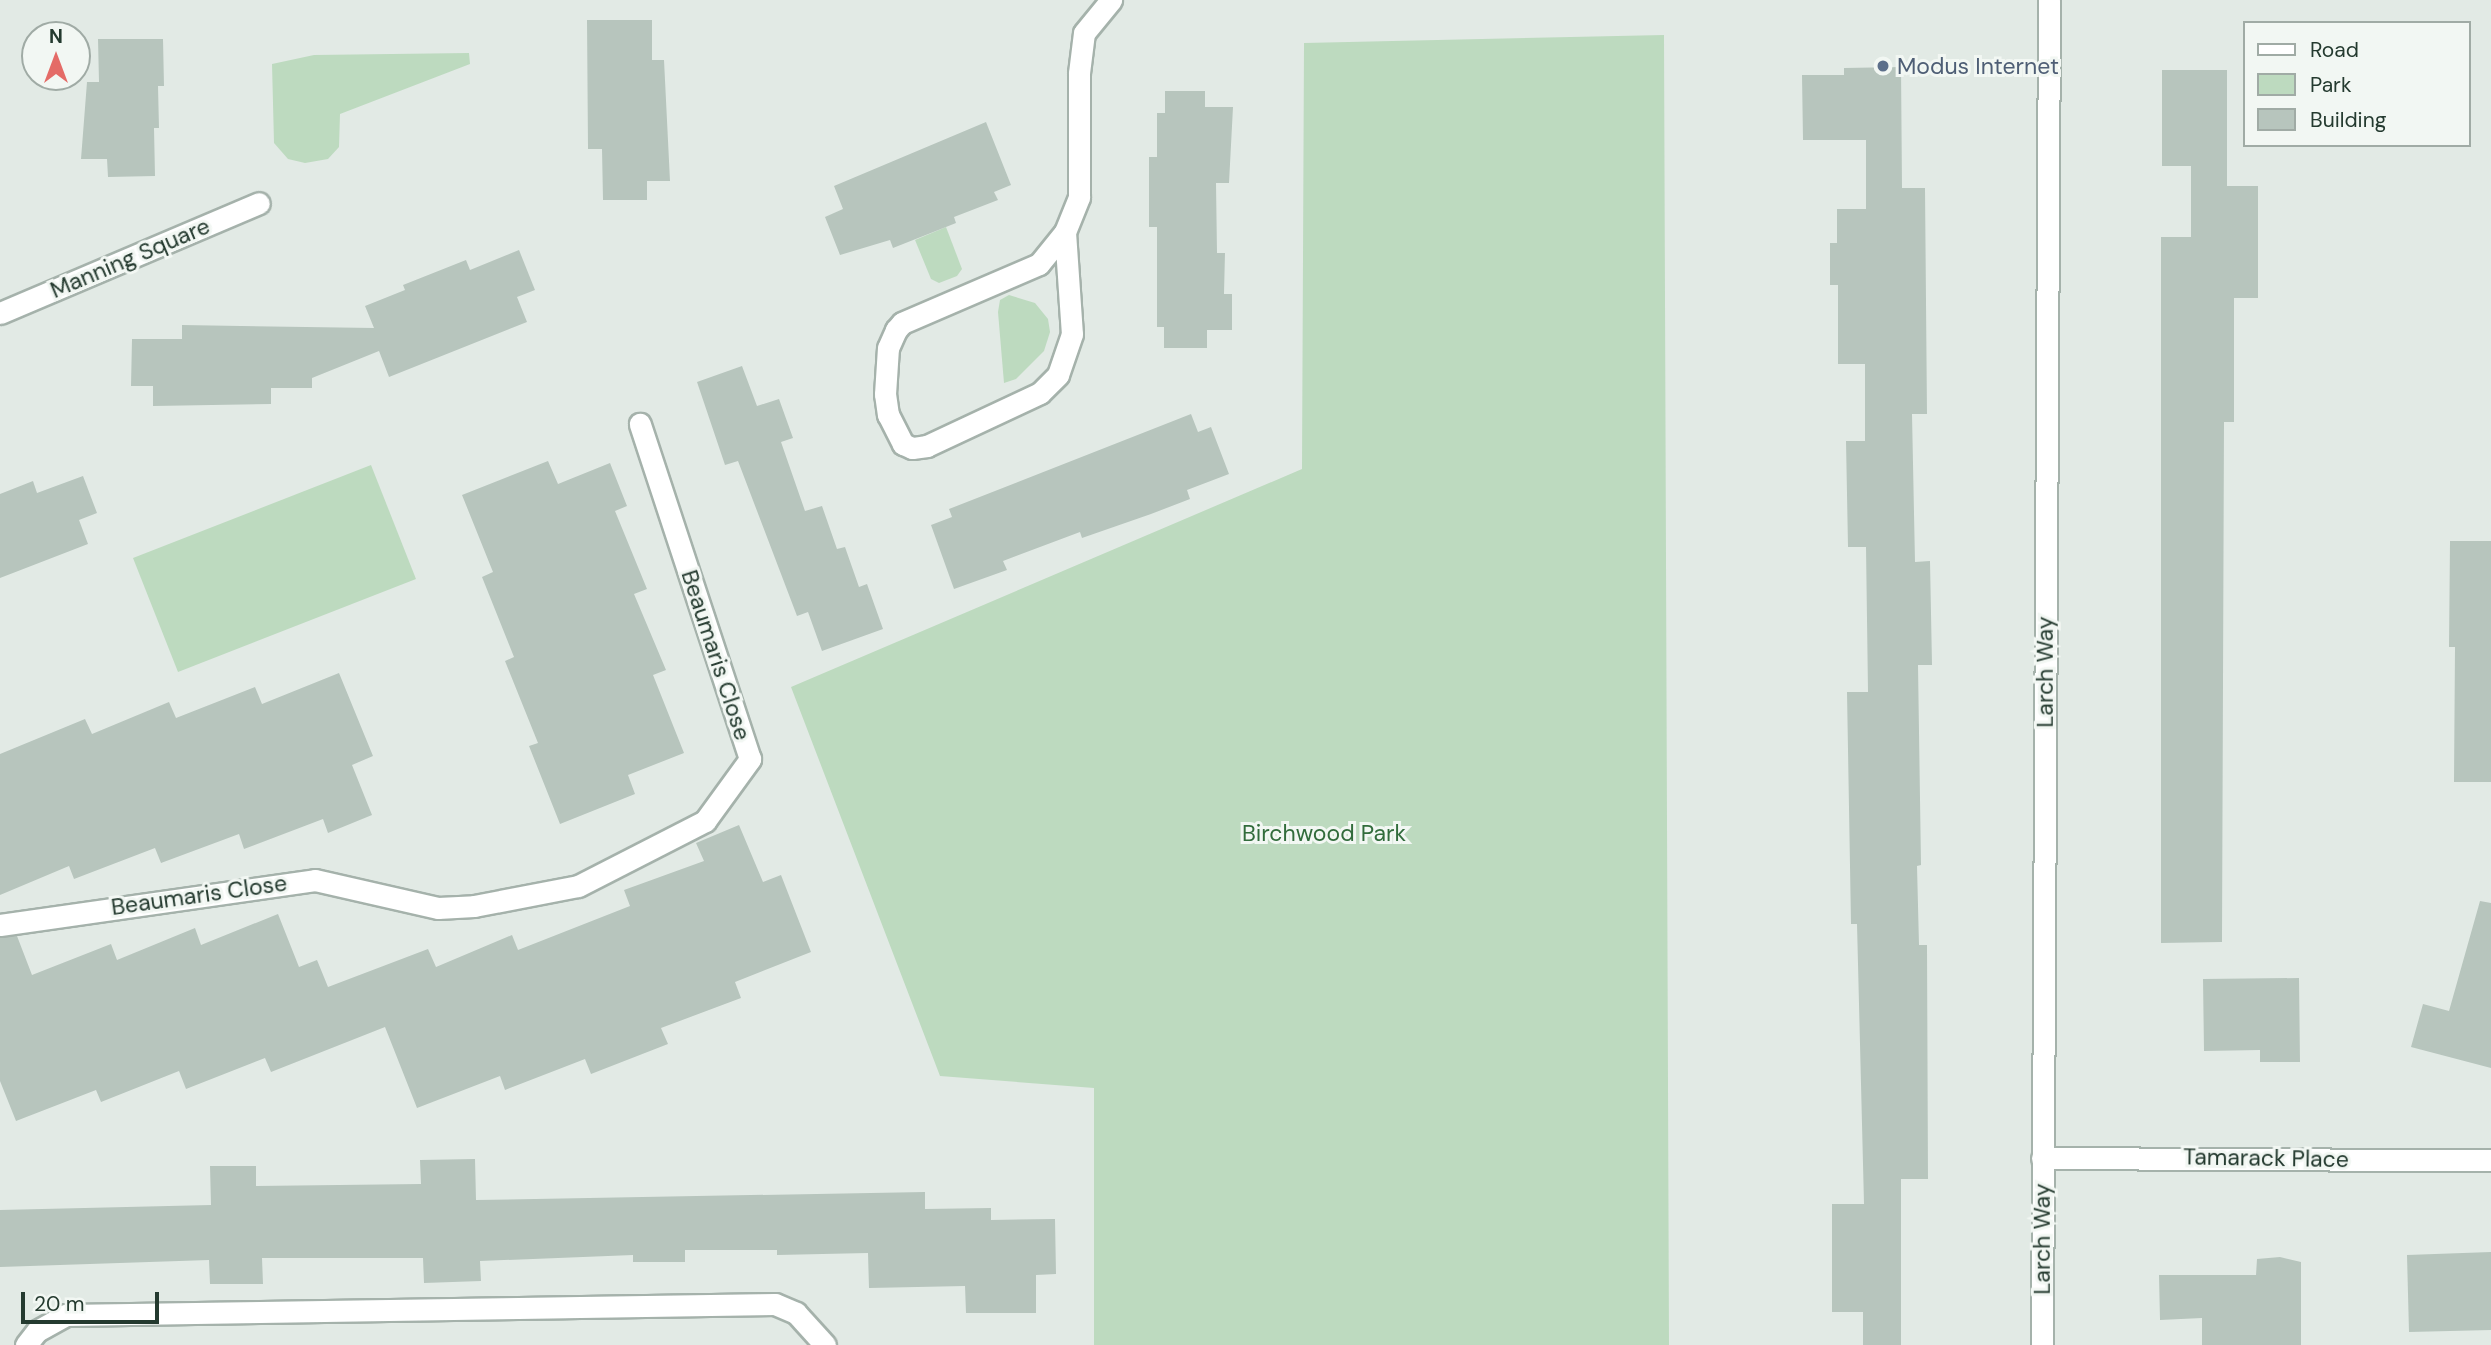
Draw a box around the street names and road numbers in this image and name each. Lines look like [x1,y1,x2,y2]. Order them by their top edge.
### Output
street label: Manning Square [46,212,214,304]
street label: Beaumaris Close [675,566,757,744]
street label: Larch Way [2031,616,2059,728]
street label: Beaumaris Close [109,869,289,921]
street label: Tamarack Place [2183,1143,2349,1173]
street label: Larch Way [2028,1183,2056,1295]

